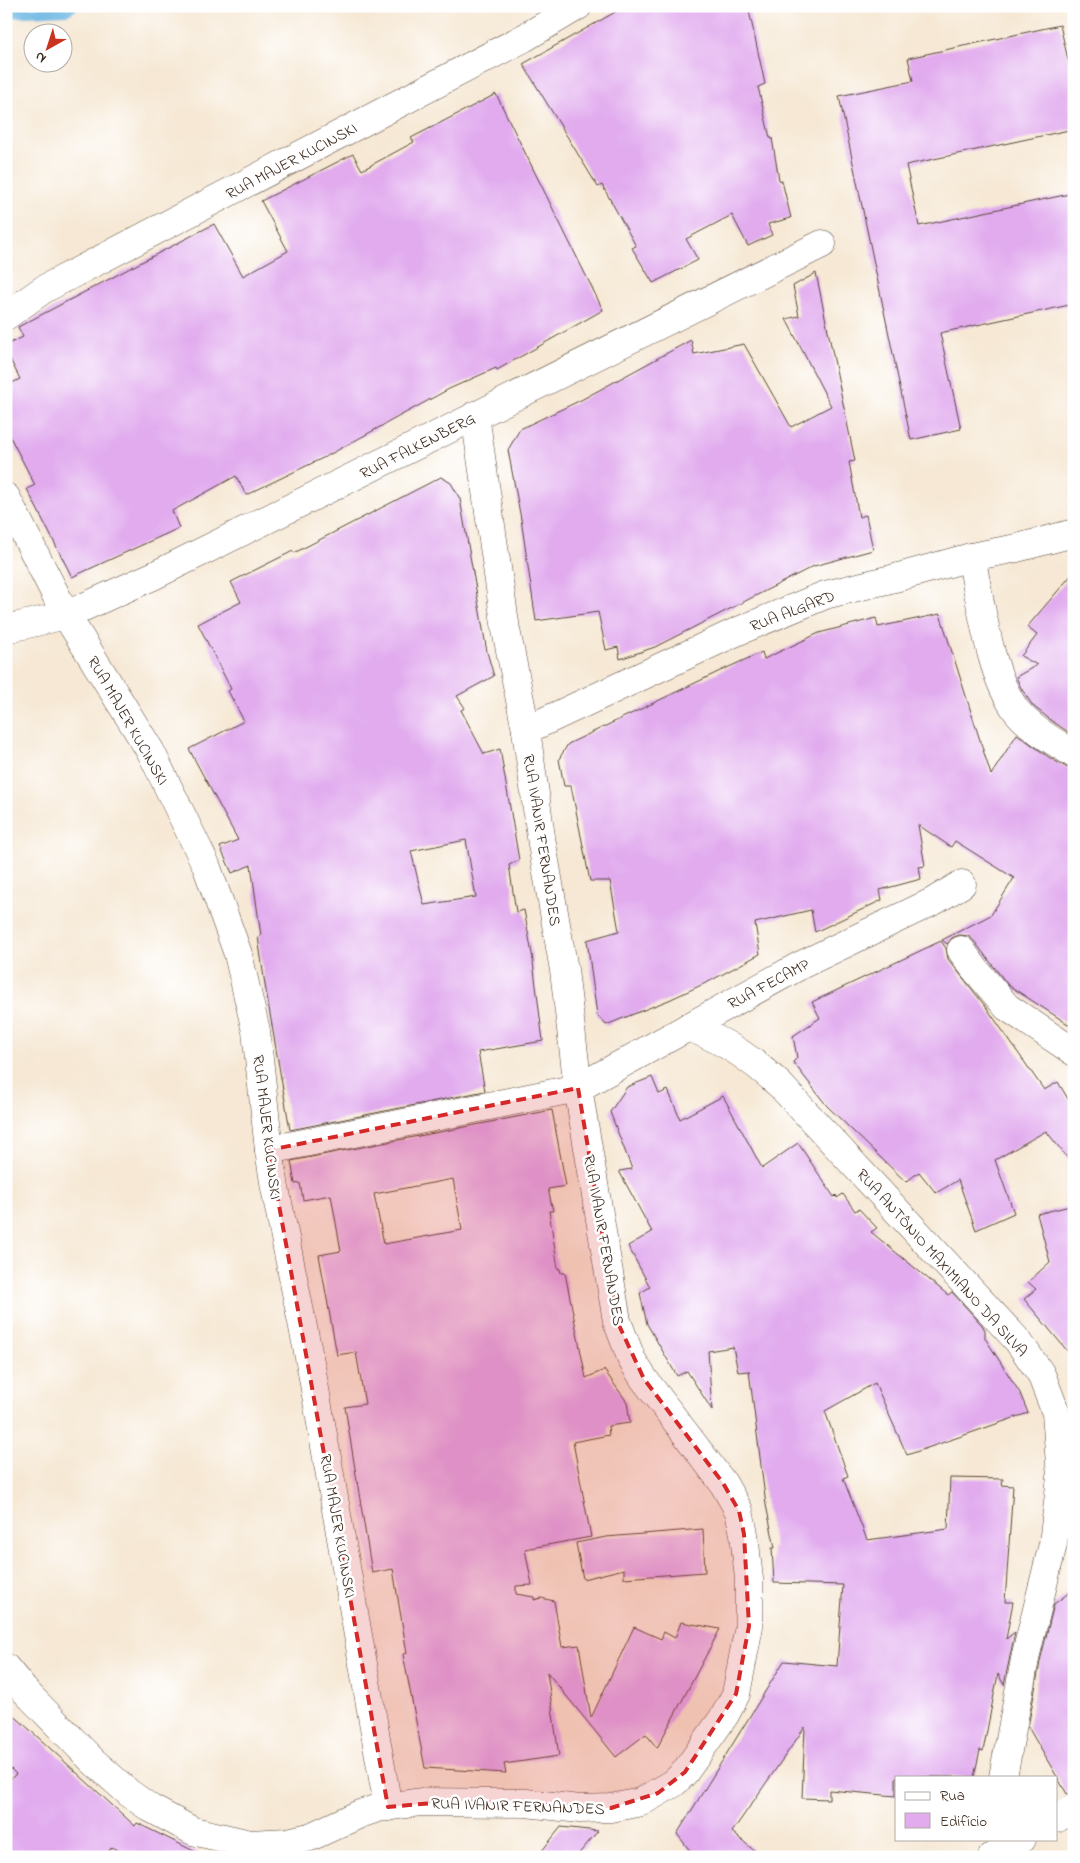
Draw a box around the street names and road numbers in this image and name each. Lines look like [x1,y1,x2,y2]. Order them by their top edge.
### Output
street label: RUA MAJER KUCINSKI [222,117,362,207]
street label: RUA FALKENBERG [356,407,480,486]
street label: RUA ALGARD [747,585,839,639]
street label: RUA MAJER KUCINSKI [80,652,174,790]
street label: RUA IVANIR FERNANDES [516,753,566,928]
street label: RUA FECAMP [724,953,815,1016]
street label: RUA MAJER KUCINSKI [245,1053,287,1201]
street label: RUA IVANIR FERNANDES [576,1153,630,1328]
street label: RUA ANTÔNIO MAXIMIANO DA SILVA [850,1164,1033,1363]
street label: RUA MAJER KUCINSKI [313,1452,362,1600]
street label: RUA IVANIR FERNANDES [431,1792,605,1822]

